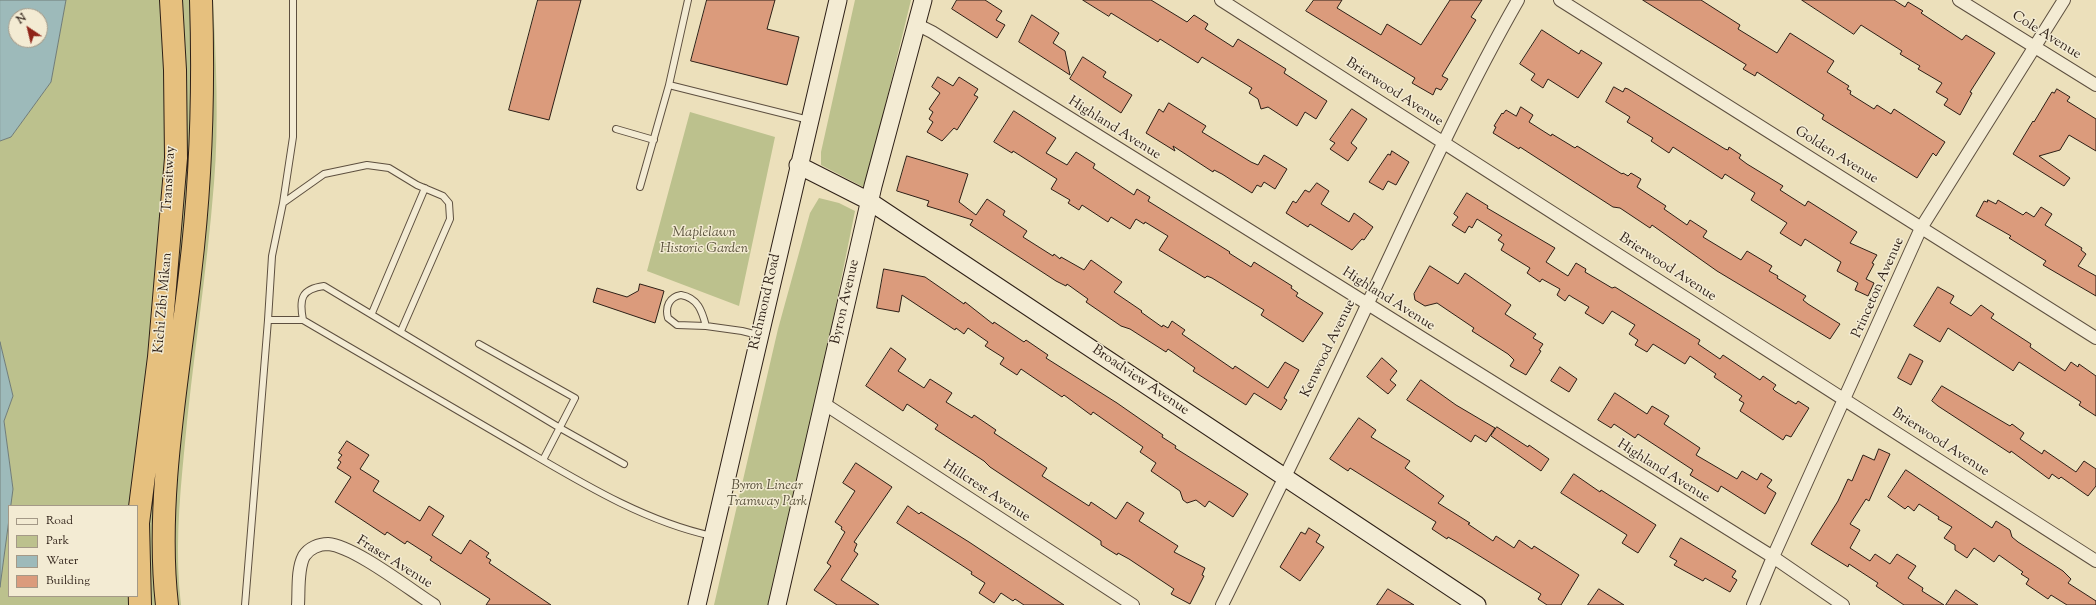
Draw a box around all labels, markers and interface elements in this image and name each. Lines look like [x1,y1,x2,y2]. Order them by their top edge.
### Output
north arrow [8,8,48,48]
street label: Cole Avenue [2008,8,2084,64]
text: N [14,10,30,28]
street label: Brierwood Avenue [1342,55,1446,131]
street label: Highland Avenue [1065,94,1163,164]
street label: Golden Avenue [1791,124,1881,188]
street label: Transitway [160,145,180,213]
park label: Maplelawn Historic Garden [660,226,748,258]
street label: Brierwood Avenue [1615,230,1719,306]
street label: Princeton Avenue [1849,235,1909,341]
street label: Kichi Zībī Mīkan [151,252,177,354]
street label: Richmond Road [747,252,785,352]
street label: Byron Avenue [828,258,864,346]
street label: Highland Avenue [1339,265,1437,335]
street label: Kenwood Avenue [1298,297,1360,401]
street label: Broadview Avenue [1088,342,1192,420]
street label: Brierwood Avenue [1888,405,1992,481]
street label: Highland Avenue [1614,437,1712,507]
street label: Hillcrest Avenue [939,457,1033,527]
park label: Byron Linear Tramway Park [727,479,807,512]
legend [8,505,138,597]
text: Road [46,512,73,530]
text: Park [46,532,69,550]
street label: Fraser Avenue [353,533,435,593]
text: Water [46,552,78,570]
text: Building [46,572,90,590]

